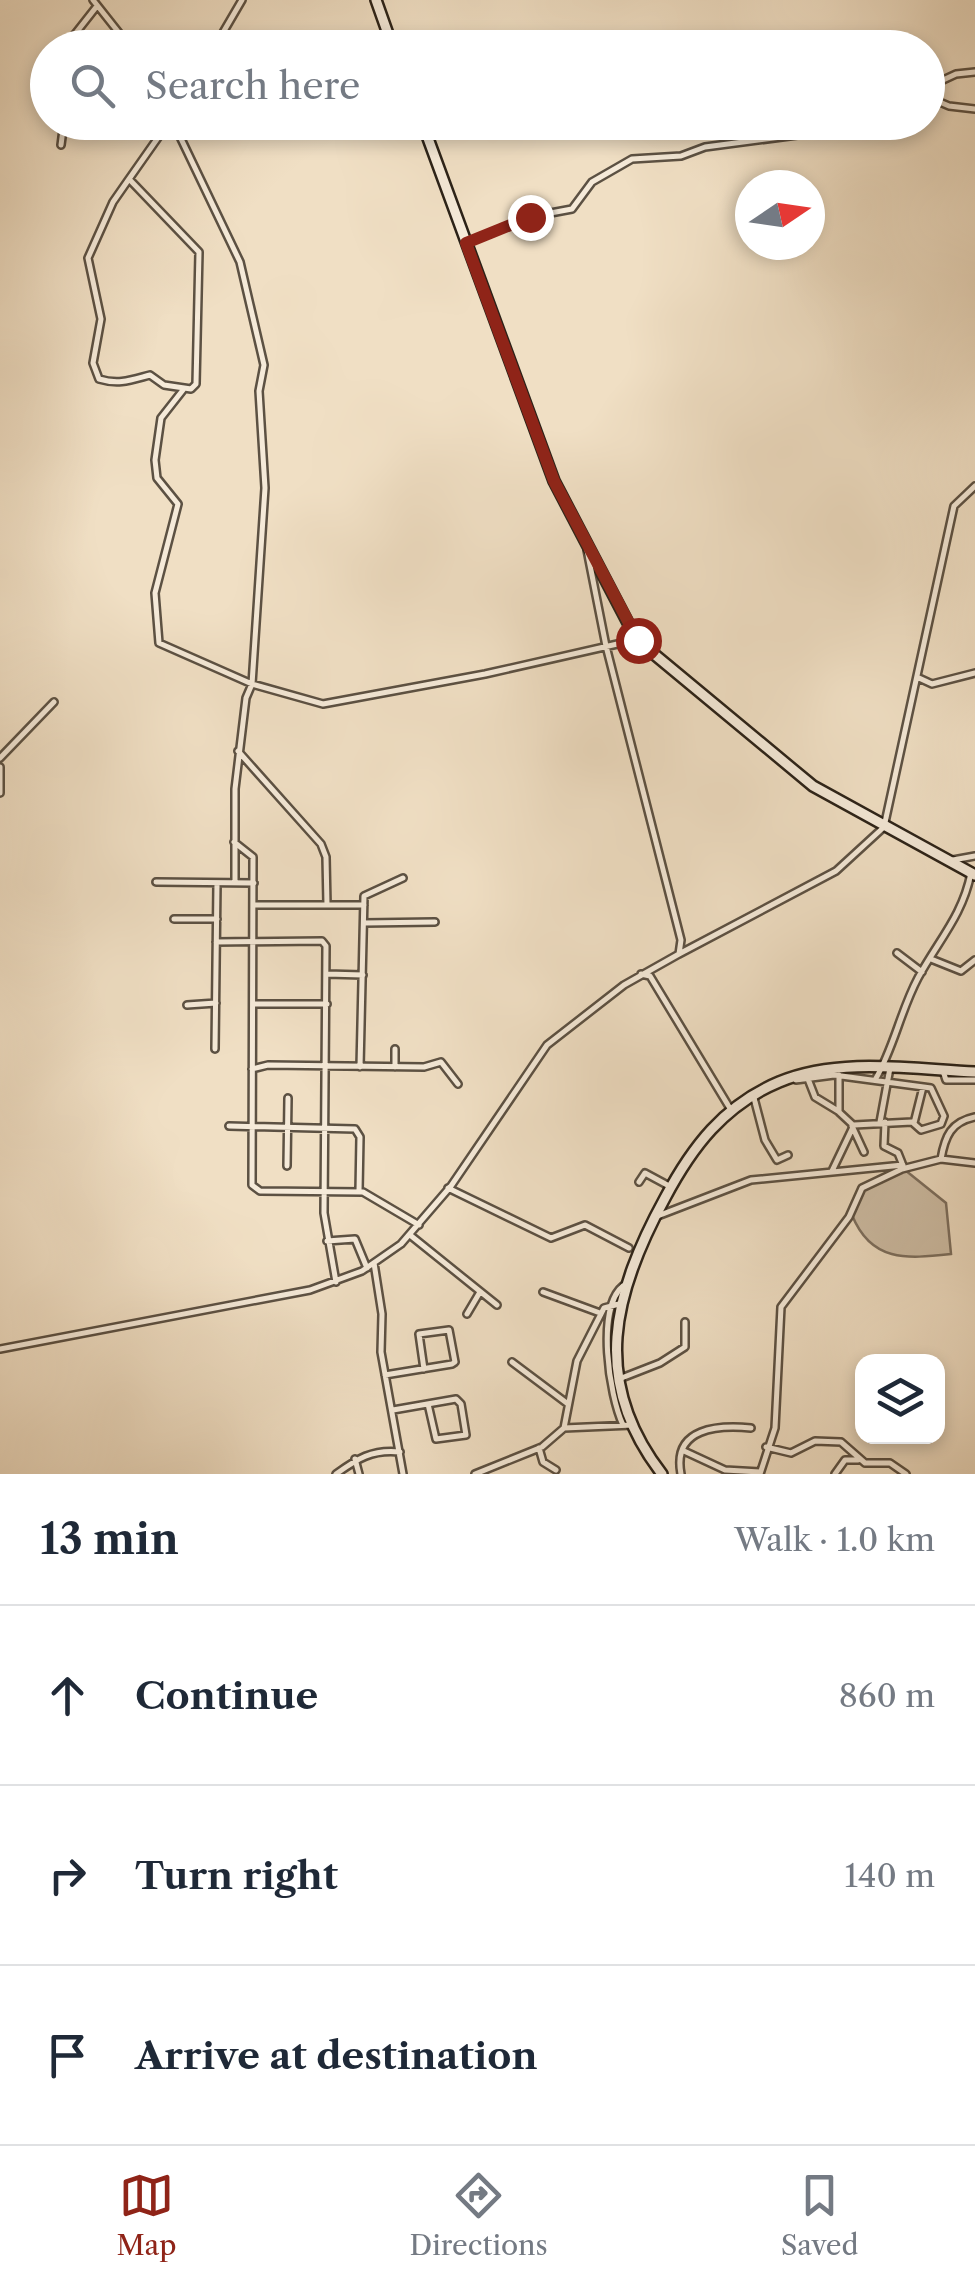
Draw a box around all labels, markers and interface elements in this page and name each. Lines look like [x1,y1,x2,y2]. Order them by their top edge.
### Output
search box [30,30,945,140]
icon: search [65,58,120,113]
text: Search here [145,62,360,109]
north arrow [735,170,825,260]
route end [508,195,554,241]
route start [616,618,662,664]
map controls [855,1354,945,1444]
button: layers [855,1354,945,1444]
text: 13 min [40,1513,179,1565]
text: Walk · 1.0 km [734,1520,935,1559]
icon: ahead [40,1668,95,1723]
text: Continue [135,1672,318,1719]
text: 860 m [839,1676,935,1715]
icon: right [40,1848,95,1903]
text: Turn right [135,1852,338,1899]
text: 140 m [844,1856,935,1895]
icon: arrive [40,2028,95,2083]
text: Arrive at destination [135,2032,538,2079]
tab: Map [116,2168,177,2262]
tab: Directions [409,2168,548,2262]
tab: Saved [781,2168,859,2262]

